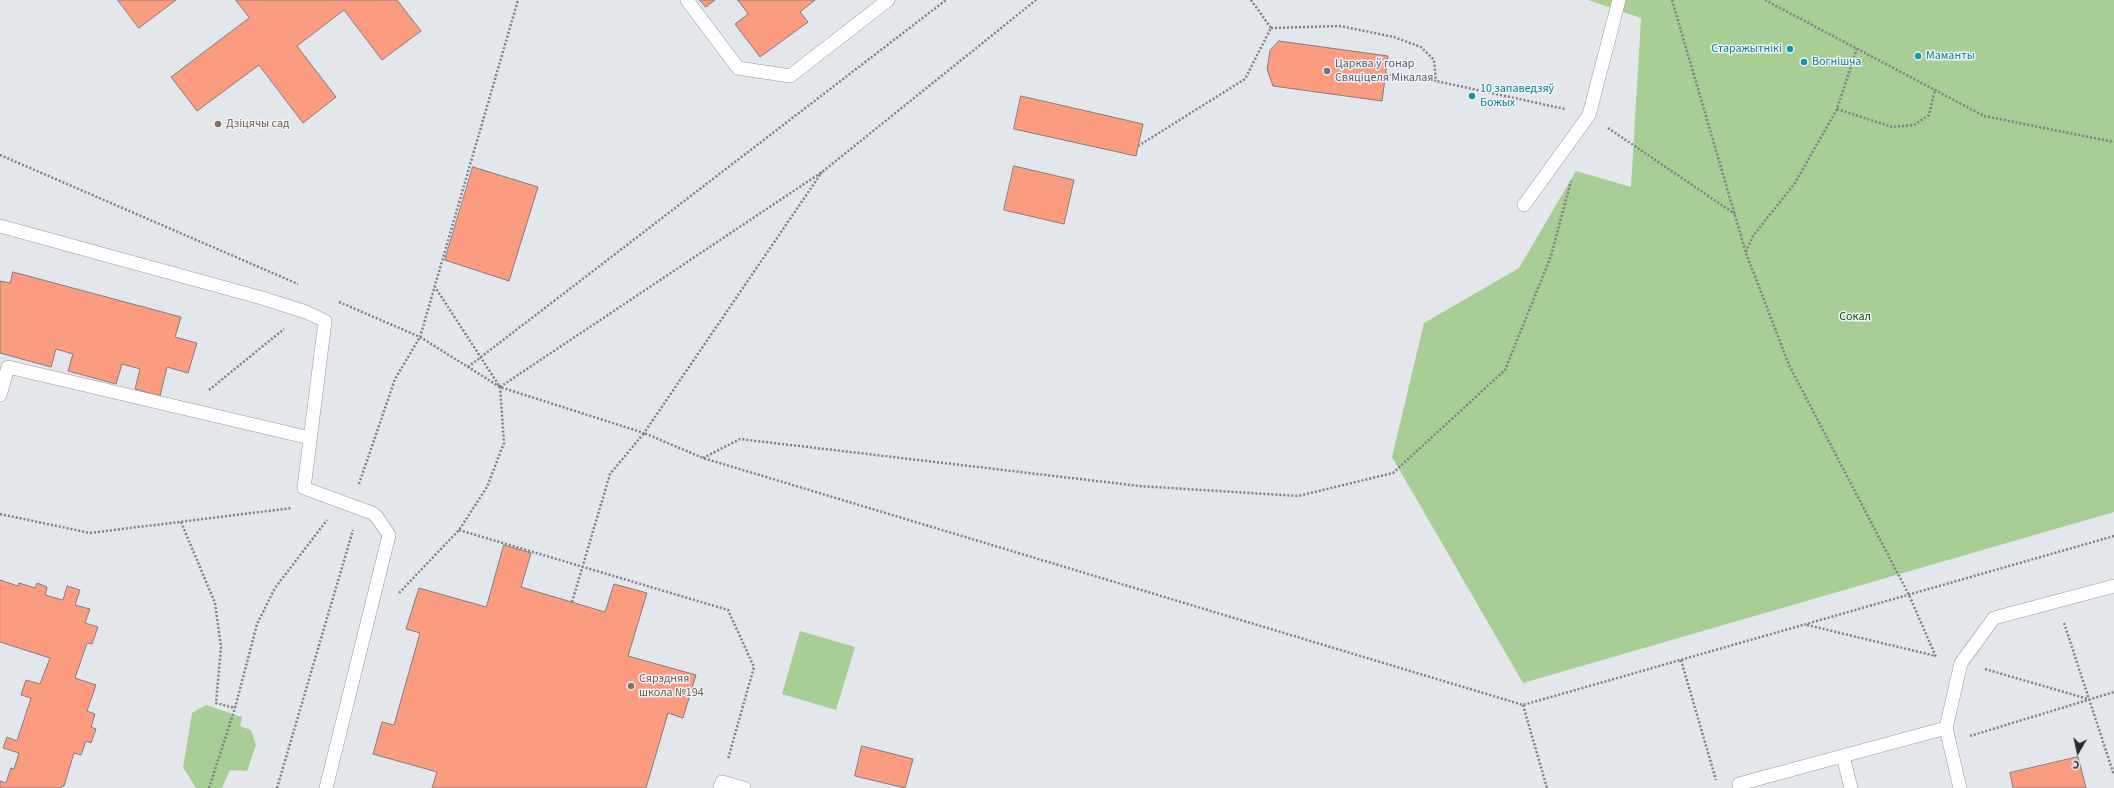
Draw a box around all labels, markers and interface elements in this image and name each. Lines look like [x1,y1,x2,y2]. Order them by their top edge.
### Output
place label: Старажытнікі [1711,42,1782,56]
marker: Старажытнікі [1785,44,1795,54]
place label: Маманты [1926,49,1975,63]
marker: Маманты [1913,51,1923,61]
place label: Вогнішча [1812,55,1861,69]
place label: Царква ў гонар Свяціцеля Мікалая [1335,57,1433,85]
marker: Вогнішча [1799,57,1809,67]
marker: Царква ў гонар Свяціцеля Мікалая [1322,66,1332,76]
place label: 10 запаведзяў Божых [1480,82,1554,110]
marker: 10 запаведзяў Божых [1467,91,1477,101]
place label: Дзіцячы сад [226,117,289,131]
marker: Дзіцячы сад [213,119,223,129]
park label: Сокал [1839,310,1871,324]
place label: Сярэдняя школа №194 [639,672,704,700]
marker: Сярэдняя школа №194 [626,681,636,691]
north arrow [2058,732,2098,772]
text: С [2072,756,2080,772]

